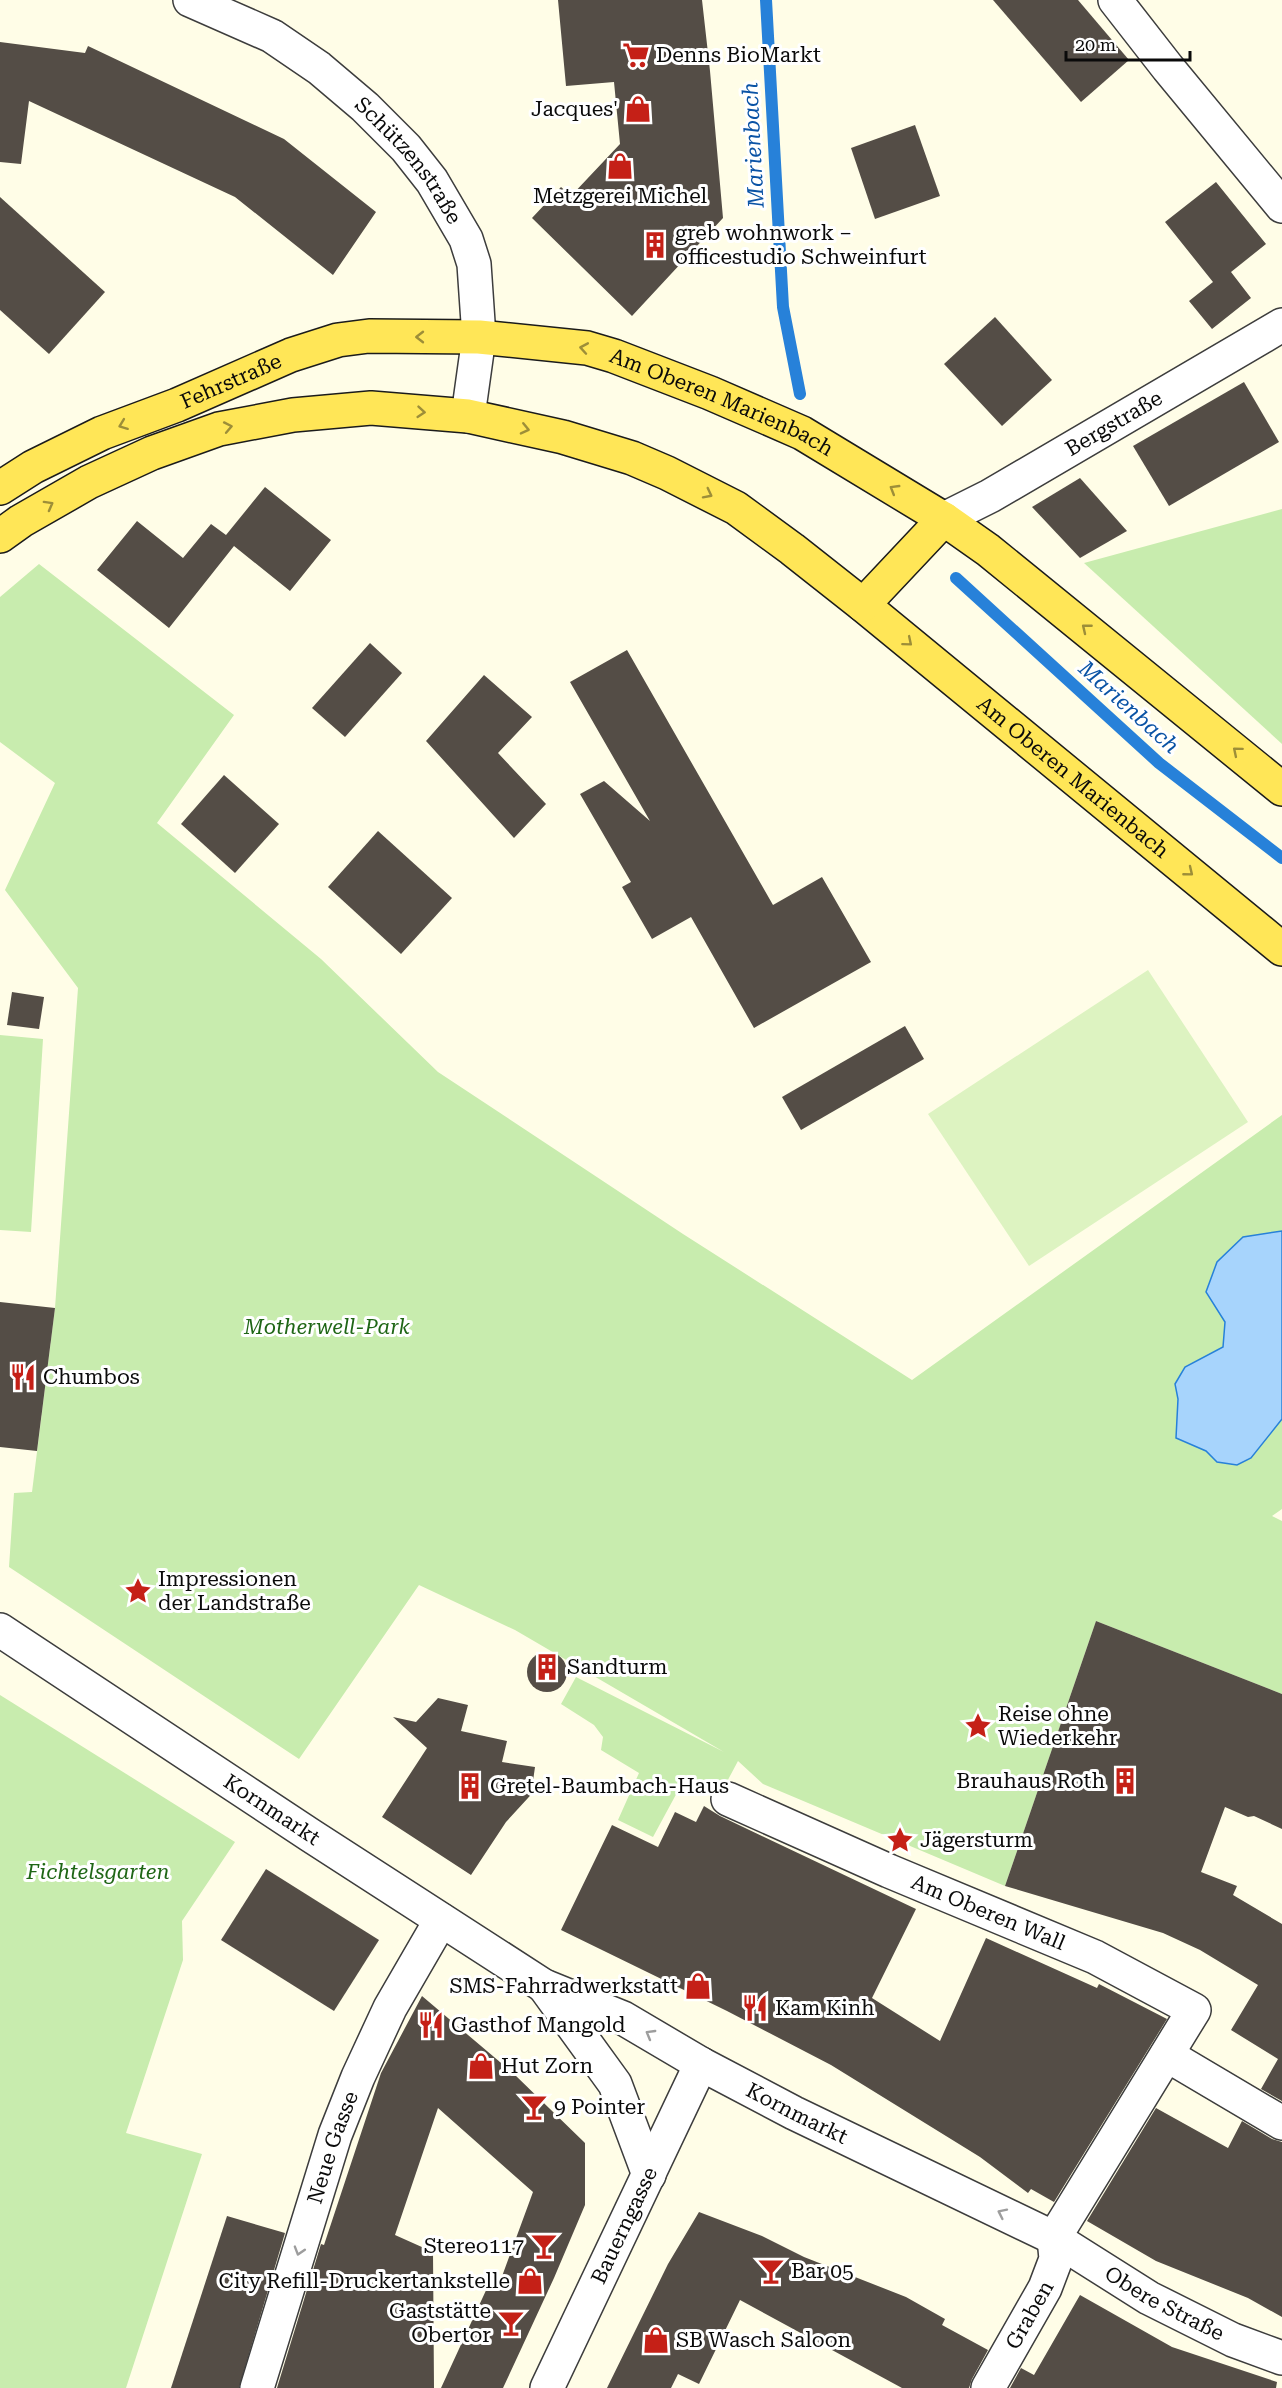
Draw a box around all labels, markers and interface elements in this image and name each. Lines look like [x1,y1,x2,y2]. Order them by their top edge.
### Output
scale bar [1066,24,1190,62]
text: 20 m [1075,34,1116,55]
supermarket icon: Denns BioMarkt [621,40,651,70]
place label: Denns BioMarkt [656,43,821,67]
water label: Marienbach [737,82,769,209]
street label: Schützenstraße [350,92,466,228]
shop icon: Jacques' [623,94,653,124]
place label: Jacques' [531,97,618,121]
shop icon: Metzgerei Michel [605,151,635,181]
place label: Metzgerei Michel [533,184,707,208]
place label: greb wohnwork – officestudio Schweinfurt [675,221,927,269]
building icon: greb wohnwork – officestudio Schweinfurt [640,230,670,260]
one-way arrow [416,331,425,343]
one-way arrow [580,343,589,355]
street label: Am Oberen Marienbach [607,344,838,461]
street label: Fehrstraße [177,349,285,414]
street label: Bergstraße [1061,386,1167,461]
one-way arrow [416,405,426,418]
one-way arrow [118,418,128,431]
one-way arrow [222,421,232,434]
one-way arrow [520,421,530,434]
one-way arrow [890,485,900,497]
one-way arrow [702,487,712,498]
one-way arrow [43,501,54,512]
one-way arrow [1082,625,1093,636]
one-way arrow [901,635,912,646]
water label: Marienbach [1073,655,1184,758]
street label: Am Oberen Marienbach [972,692,1174,863]
one-way arrow [1233,747,1244,758]
one-way arrow [1182,865,1193,876]
park label: Motherwell-Park [243,1315,411,1339]
restaurant icon: Chumbos [8,1362,38,1392]
place label: Chumbos [43,1365,140,1389]
place label: Impressionen der Landstraße [158,1567,311,1615]
place icon: Impressionen der Landstraße [123,1576,153,1606]
building icon: Sandturm [532,1652,562,1682]
place label: Sandturm [567,1655,667,1679]
place label: Reise ohne Wiederkehr [998,1702,1118,1750]
place icon: Reise ohne Wiederkehr [963,1711,993,1741]
building icon: Brauhaus Roth [1110,1766,1140,1796]
street label: Kornmarkt [219,1769,325,1850]
place label: Brauhaus Roth [956,1769,1105,1793]
building icon: Gretel-Baumbach-Haus [455,1771,485,1801]
place label: Gretel-Baumbach-Haus [490,1774,729,1798]
place icon: Jägersturm [885,1825,915,1855]
place label: Jägersturm [920,1828,1033,1852]
park label: Fichtelsgarten [26,1860,169,1884]
street label: Am Oberen Wall [908,1870,1069,1955]
shop icon: SMS-Fahrradwerkstatt [683,1971,713,2001]
place label: SMS-Fahrradwerkstatt [449,1974,678,1998]
restaurant icon: Kam Kinh [740,1993,770,2023]
place label: Kam Kinh [775,1996,875,2020]
restaurant icon: Gasthof Mangold [416,2010,446,2040]
place label: Gasthof Mangold [451,2013,626,2037]
one-way arrow [646,2030,657,2041]
shop icon: Hut Zorn [466,2051,496,2081]
place label: Hut Zorn [501,2054,593,2078]
street label: Kornmarkt [742,2078,852,2149]
street label: Neue Gasse [302,2088,363,2207]
bar icon: 9 Pointer [519,2092,549,2122]
place label: 9 Pointer [554,2095,645,2119]
street label: Bauerngasse [586,2163,662,2288]
one-way arrow [997,2208,1008,2220]
bar icon: Stereo117 [529,2231,559,2261]
place label: Stereo117 [424,2234,524,2258]
one-way arrow [294,2245,306,2256]
bar icon: Bar 05 [756,2256,786,2286]
place label: Bar 05 [791,2259,854,2283]
street label: Obere Straße [1100,2261,1228,2346]
shop icon: City Refill-Druckertankstelle [515,2266,545,2296]
place label: City Refill-Druckertankstelle [218,2269,510,2293]
street label: Graben [1001,2276,1059,2353]
place label: Gaststätte Obertor [389,2299,491,2347]
bar icon: Gaststätte Obertor [496,2308,526,2338]
shop icon: SB Wasch Saloon [641,2325,671,2355]
place label: SB Wasch Saloon [676,2328,852,2352]

